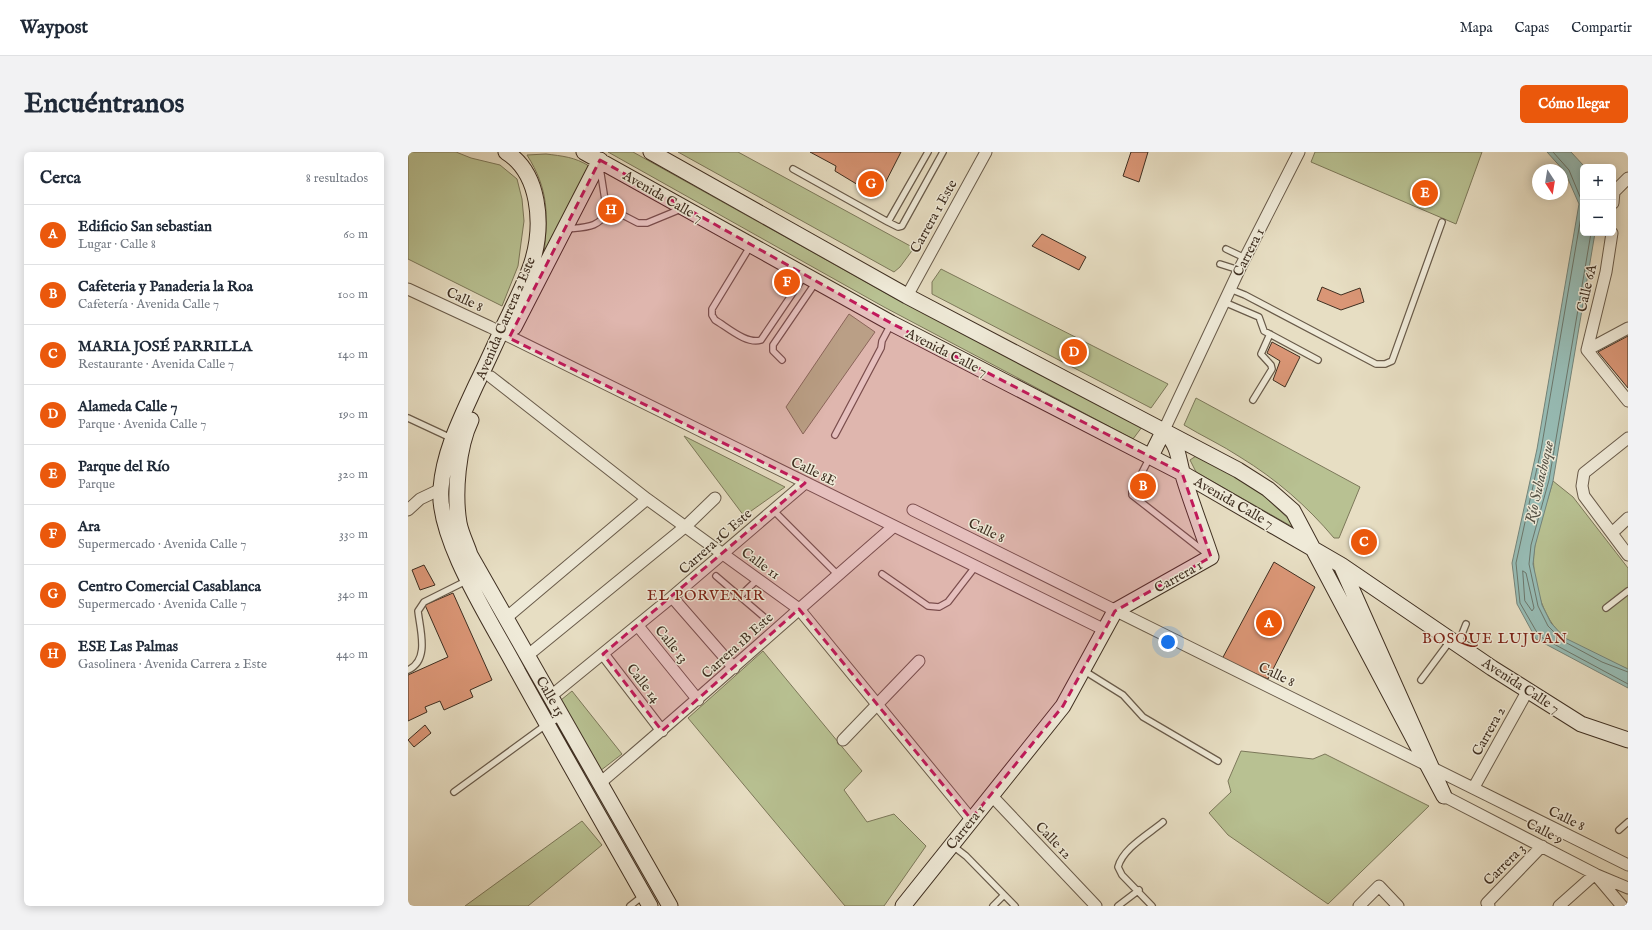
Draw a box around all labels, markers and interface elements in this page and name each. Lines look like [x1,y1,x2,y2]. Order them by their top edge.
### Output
text: Waypost [20,16,88,40]
text: Mapa [1460,19,1493,37]
text: Capas [1515,19,1549,37]
text: Compartir [1571,19,1632,37]
button: Cómo llegar [1520,85,1628,123]
text: Encuéntranos [24,87,184,122]
north arrow [1532,164,1568,200]
map controls [1580,164,1616,236]
button: + [1580,164,1616,200]
street label: Avenida Calle 7 [619,166,706,227]
text: Cerca [40,168,81,189]
pin: G [858,169,884,199]
text: 8 resultados [306,170,368,187]
street label: Carrera 1 Este [906,176,962,256]
pin: E [1412,178,1438,208]
pin: H [598,195,624,225]
button: − [1580,200,1616,236]
text: Edificio San sebastian [78,217,212,236]
street label: Carrera 1 [1229,225,1269,280]
text: A [49,226,57,243]
text: 60 m [343,226,368,243]
text: Lugar · Calle 8 [78,236,156,253]
street label: Avenida Carrera 2 Este [471,254,540,384]
street label: Calle 6A [1573,262,1601,314]
pin: F [774,267,800,297]
text: Cafeteria y Panaderia la Roa [78,277,253,296]
street label: Calle 8 [443,284,486,316]
text: B [49,286,57,303]
text: 100 m [338,286,368,303]
text: Cafetería · Avenida Calle 7 [78,296,219,313]
street label: Avenida Calle 7 [902,324,990,381]
text: MARIA JOSÉ PARRILLA [78,337,252,356]
pin: D [1061,337,1087,367]
text: C [48,346,58,363]
text: 140 m [338,346,368,363]
text: Restaurante · Avenida Calle 7 [78,356,234,373]
text: Alameda Calle 7 [78,397,177,416]
text: D [48,406,58,423]
text: 190 m [338,406,368,423]
text: Parque · Avenida Calle 7 [78,416,206,433]
water label: Río Subachoque [1521,439,1558,525]
street label: Calle 8E [788,453,839,491]
text: Parque del Río [78,457,170,476]
text: E [48,466,58,483]
text: 320 m [338,466,368,483]
pin: B [1130,471,1156,501]
street label: Avenida Calle 7 [1190,472,1277,533]
text: Parque [78,476,115,493]
street label: Carrera 1C Este [675,505,756,578]
street label: Calle 8 [965,514,1008,547]
text: Ara [78,517,100,536]
text: F [49,526,57,543]
text: 330 m [339,526,368,543]
pin: C [1351,527,1377,557]
text: Supermercado · Avenida Calle 7 [78,536,246,553]
street label: Calle 11 [737,544,783,584]
street label: Carrera 1 [1151,556,1206,597]
text: Centro Comercial Casablanca [78,577,261,596]
text: G [48,586,58,603]
text: 340 m [338,586,368,603]
district label: EL PORVENIR [647,586,765,605]
text: Supermercado · Avenida Calle 7 [78,596,246,613]
street label: Carrera 1B Este [698,608,778,683]
pin: A [1256,608,1282,638]
street label: Calle 13 [651,622,692,667]
district label: BOSQUE LUJUAN [1422,629,1568,648]
your location [1158,632,1178,652]
text: ESE Las Palmas [78,637,178,656]
text: H [47,646,59,663]
text: 440 m [336,646,368,663]
street label: Avenida Calle 7 [1477,653,1563,718]
text: Gasolinera · Avenida Carrera 2 Este [78,656,267,673]
street label: Calle 8 [1255,658,1298,691]
street label: Calle 14 [622,660,664,707]
street label: Calle 15 [531,673,569,720]
street label: Carrera 2 [1468,703,1510,759]
street label: Carrera 1 [942,802,989,854]
street label: Calle 8 [1545,802,1588,835]
street label: Calle 9 [1523,815,1566,849]
street label: Calle 12 [1031,818,1076,863]
street label: Carrera 3 [1480,840,1530,890]

